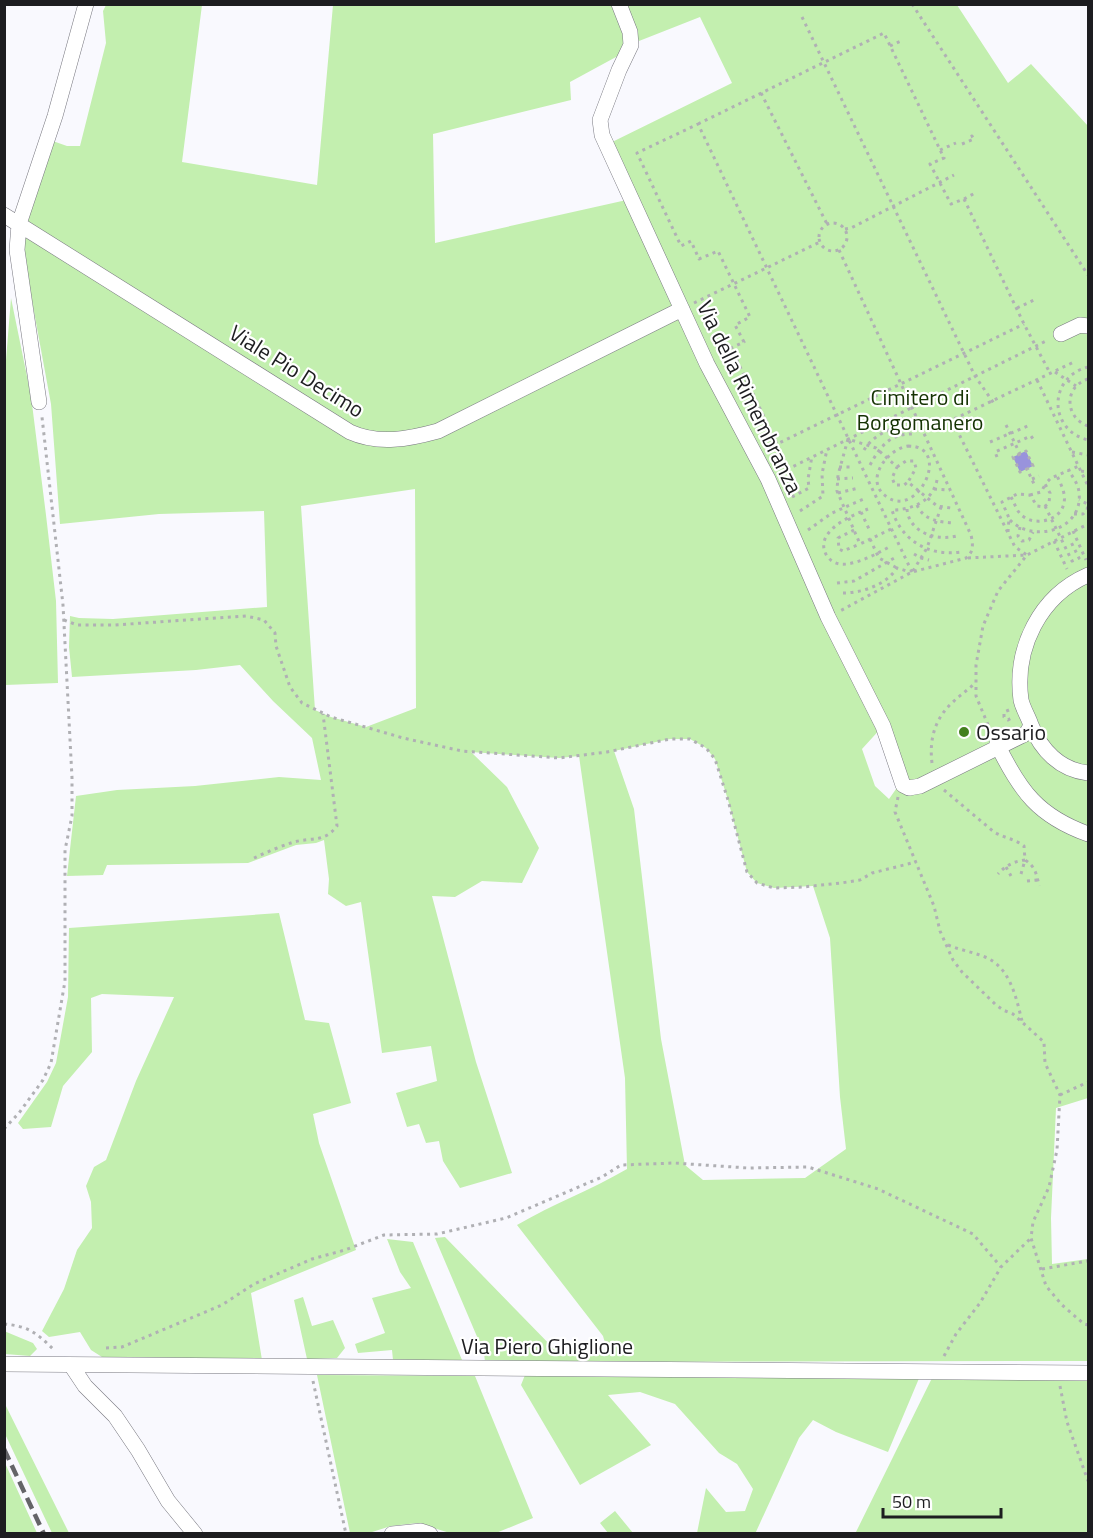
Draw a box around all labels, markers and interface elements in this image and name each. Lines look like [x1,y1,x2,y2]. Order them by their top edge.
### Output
street label: Via della Rimembranza [688,294,812,500]
street label: Viale Pio Decimo [223,316,371,426]
park label: Cimitero di Borgomanero [857,380,983,439]
place label: Ossario [976,715,1046,749]
marker: Ossario [957,725,971,739]
street label: Via Piero Ghiglione [461,1329,633,1363]
scale bar [883,1481,1002,1519]
text: 50 m [892,1488,931,1515]

